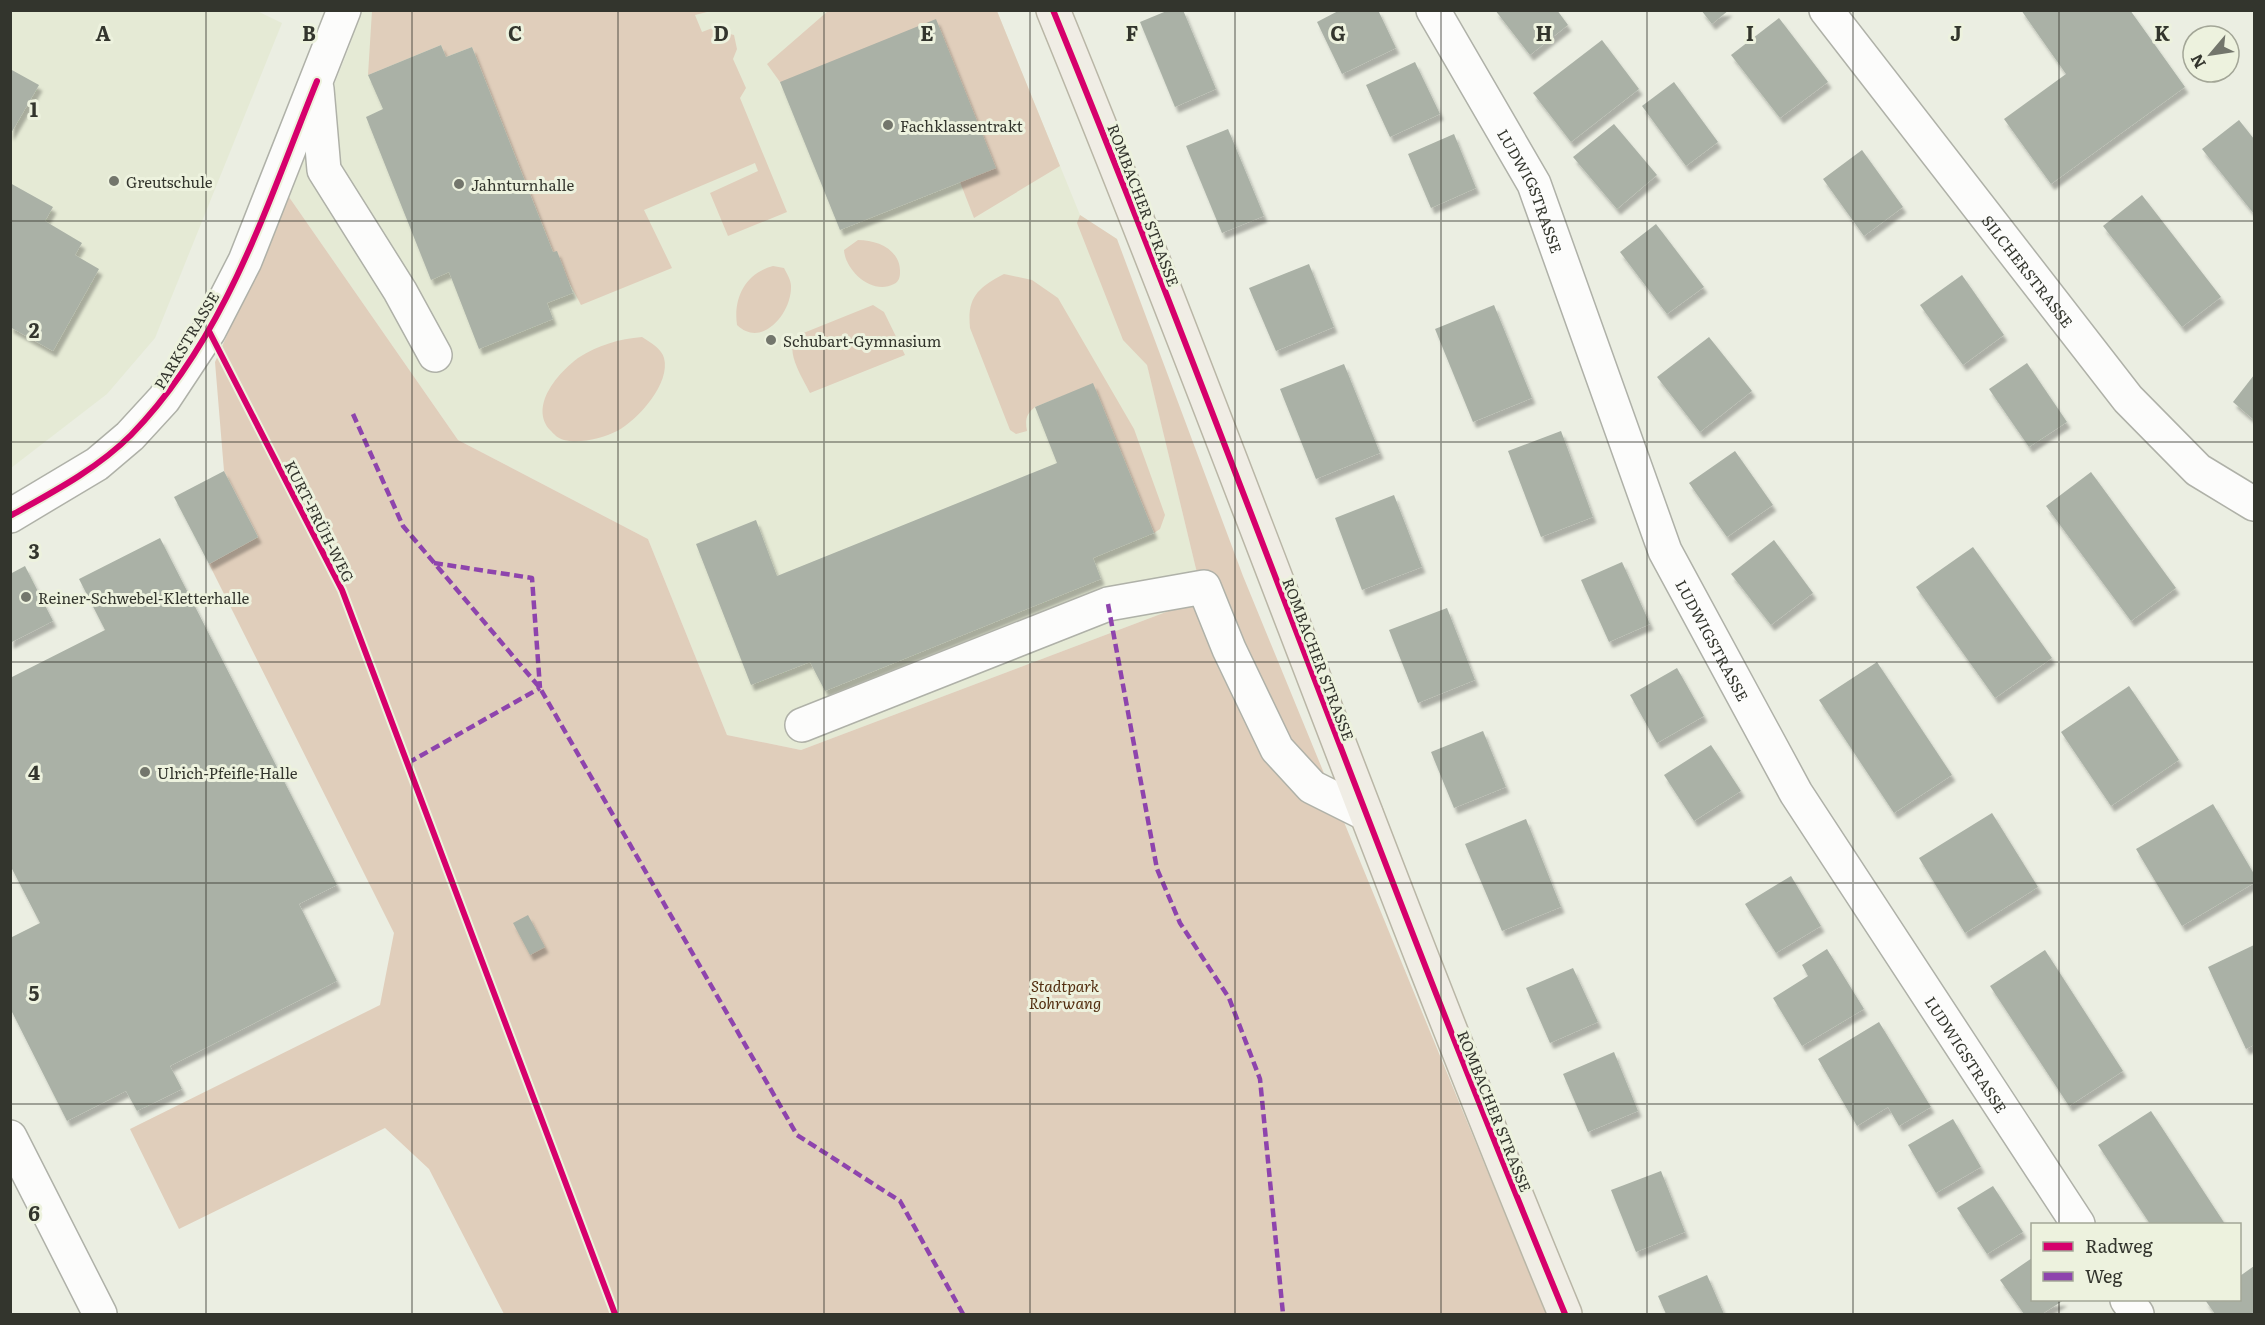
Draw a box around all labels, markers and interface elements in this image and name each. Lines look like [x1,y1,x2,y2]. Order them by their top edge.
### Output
text: A [95,17,111,47]
text: B [302,17,316,47]
text: C [508,17,522,47]
text: D [713,17,729,47]
text: E [920,17,934,47]
text: F [1126,17,1139,47]
text: G [1330,17,1346,47]
text: H [1536,17,1552,47]
text: I [1746,17,1754,47]
text: J [1950,17,1962,47]
text: K [2154,17,2170,47]
north arrow [2181,24,2241,84]
text: N [2183,50,2211,73]
text: 1 [30,93,38,123]
place label: Fachklassentrakt [900,114,1023,137]
marker: Fachklassentrakt [881,118,895,132]
street label: ROMBACHER STRASSE [1102,120,1186,290]
street label: LUDWIGSTRASSE [1493,124,1569,256]
place label: Greutschule [126,170,213,193]
place label: Jahnturnhalle [471,173,574,196]
marker: Greutschule [107,174,121,188]
marker: Jahnturnhalle [452,177,466,191]
street label: SILCHERSTRASSE [1977,209,2079,332]
street label: PARKSTRASSE [148,287,224,393]
text: 2 [29,314,40,344]
place label: Schubart-Gymnasium [783,329,942,352]
marker: Schubart-Gymnasium [764,333,778,347]
street label: KURT-FRÜH-WEG [279,456,361,586]
text: 3 [28,535,40,565]
street label: ROMBACHER STRASSE [1277,574,1361,744]
street label: LUDWIGSTRASSE [1671,575,1755,705]
place label: Reiner-Schwebel-Kletterhalle [38,586,250,609]
marker: Reiner-Schwebel-Kletterhalle [19,590,33,604]
text: 4 [28,756,40,786]
place label: Ulrich-Pfeifle-Halle [157,761,298,784]
marker: Ulrich-Pfeifle-Halle [138,765,152,779]
park label: Stadtpark Rohrwang [1029,974,1101,1014]
text: 5 [29,977,40,1007]
street label: LUDWIGSTRASSE [1920,991,2013,1117]
street label: ROMBACHER STRASSE [1452,1027,1538,1195]
text: 6 [28,1197,40,1227]
legend [2031,1223,2241,1301]
text: Radweg [2085,1232,2154,1259]
text: Weg [2085,1262,2123,1289]

